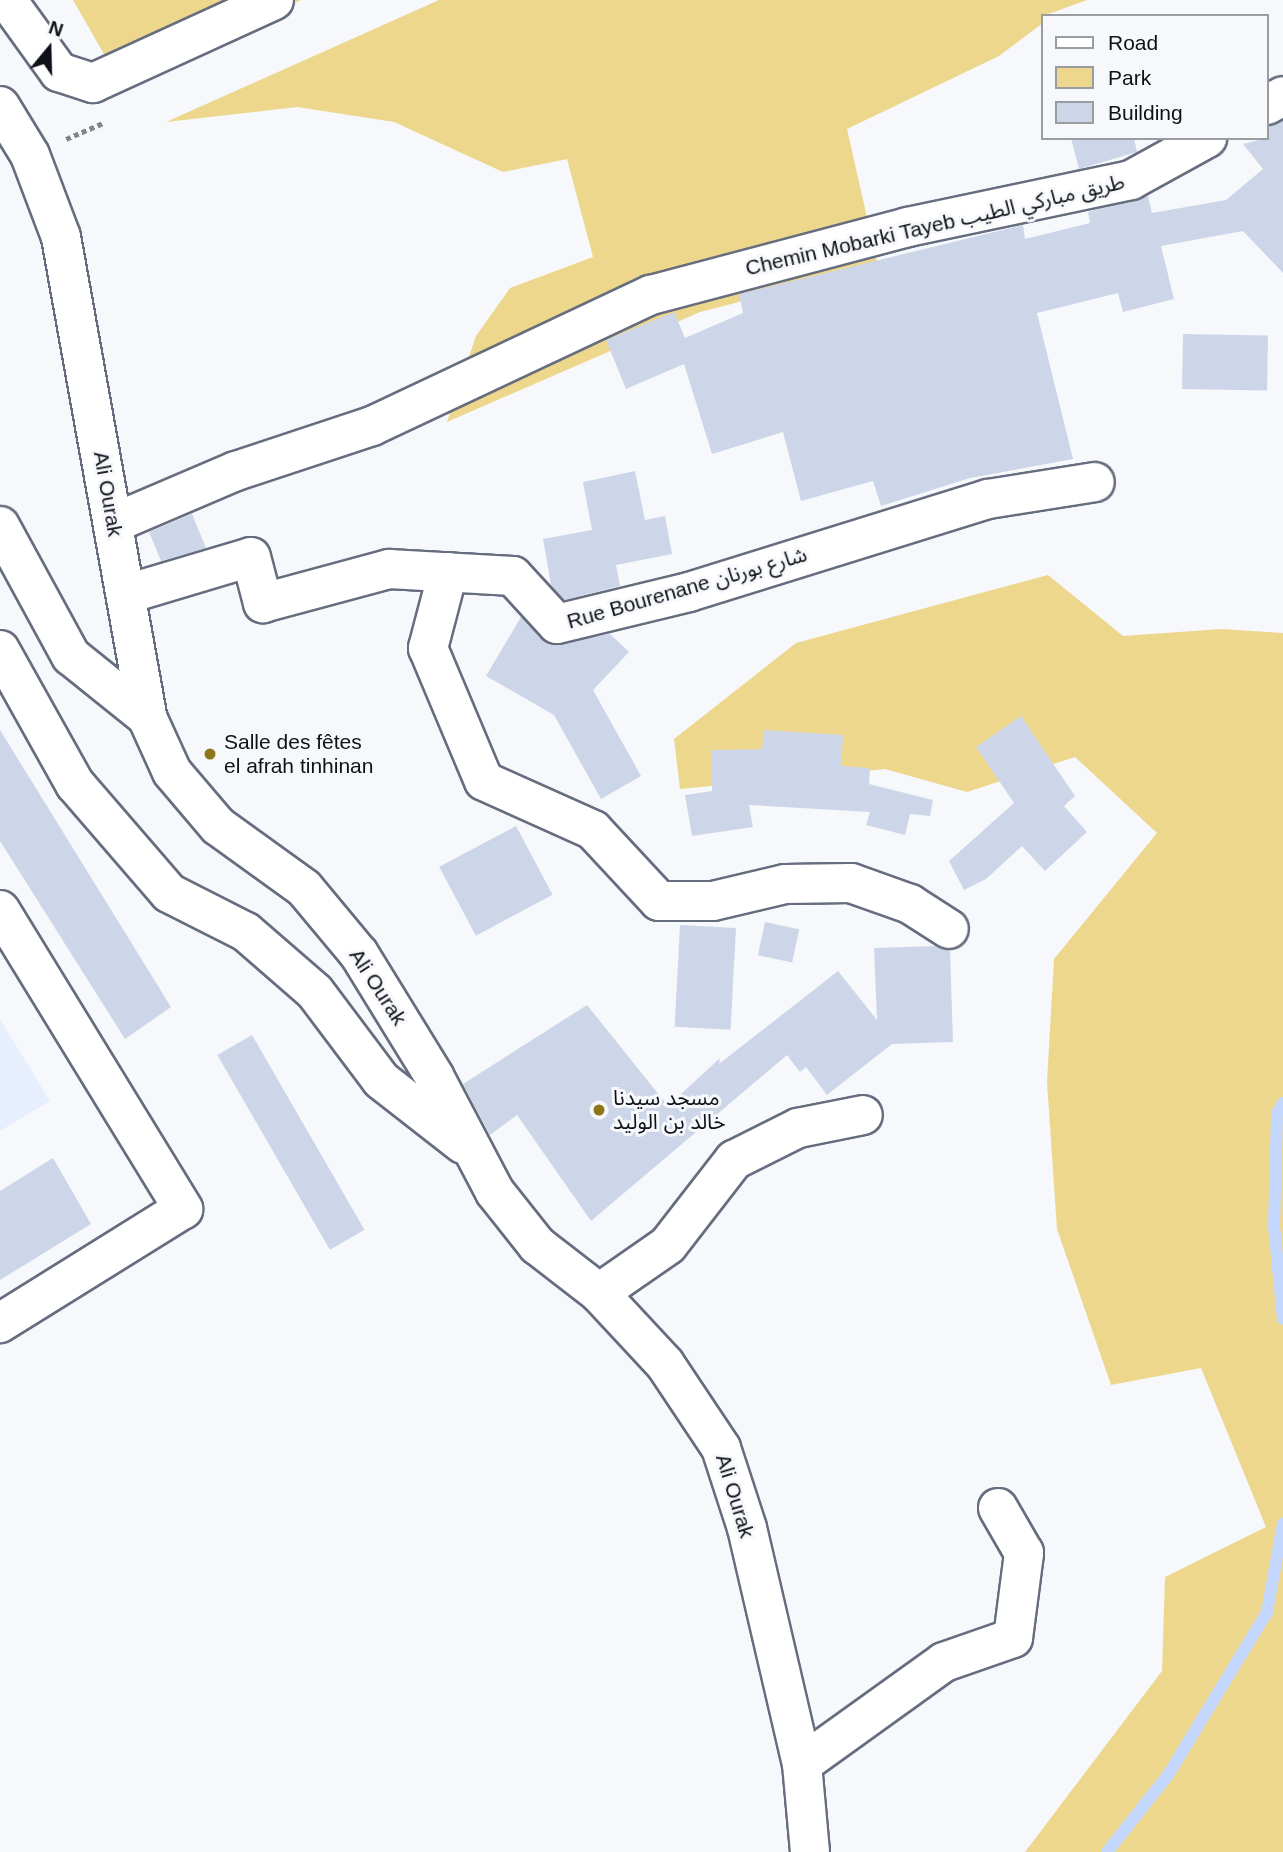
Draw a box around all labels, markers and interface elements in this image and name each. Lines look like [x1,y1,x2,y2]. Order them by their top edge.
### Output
north arrow [14,14,84,84]
legend [1042,14,1269,140]
text: N [46,17,66,41]
text: Road [1108,31,1158,54]
text: Park [1108,66,1151,89]
text: Building [1108,101,1183,124]
street label: Chemin Mobarki Tayeb طريق مباركي الطيب [743,169,1127,281]
street label: Ali Ourak [88,449,128,539]
street label: Rue Bourenane شارع بورنان [564,542,810,634]
place label: Salle des fêtes el afrah tinhinan [224,729,373,779]
marker: Salle des fêtes el afrah tinhinan [202,746,218,762]
street label: Ali Ourak [344,944,412,1030]
place label: مسجد سيدنا خالد بن الوليد [613,1085,726,1135]
marker: مسجد سيدنا خالد بن الوليد [591,1102,607,1118]
street label: Ali Ourak [710,1451,760,1541]

